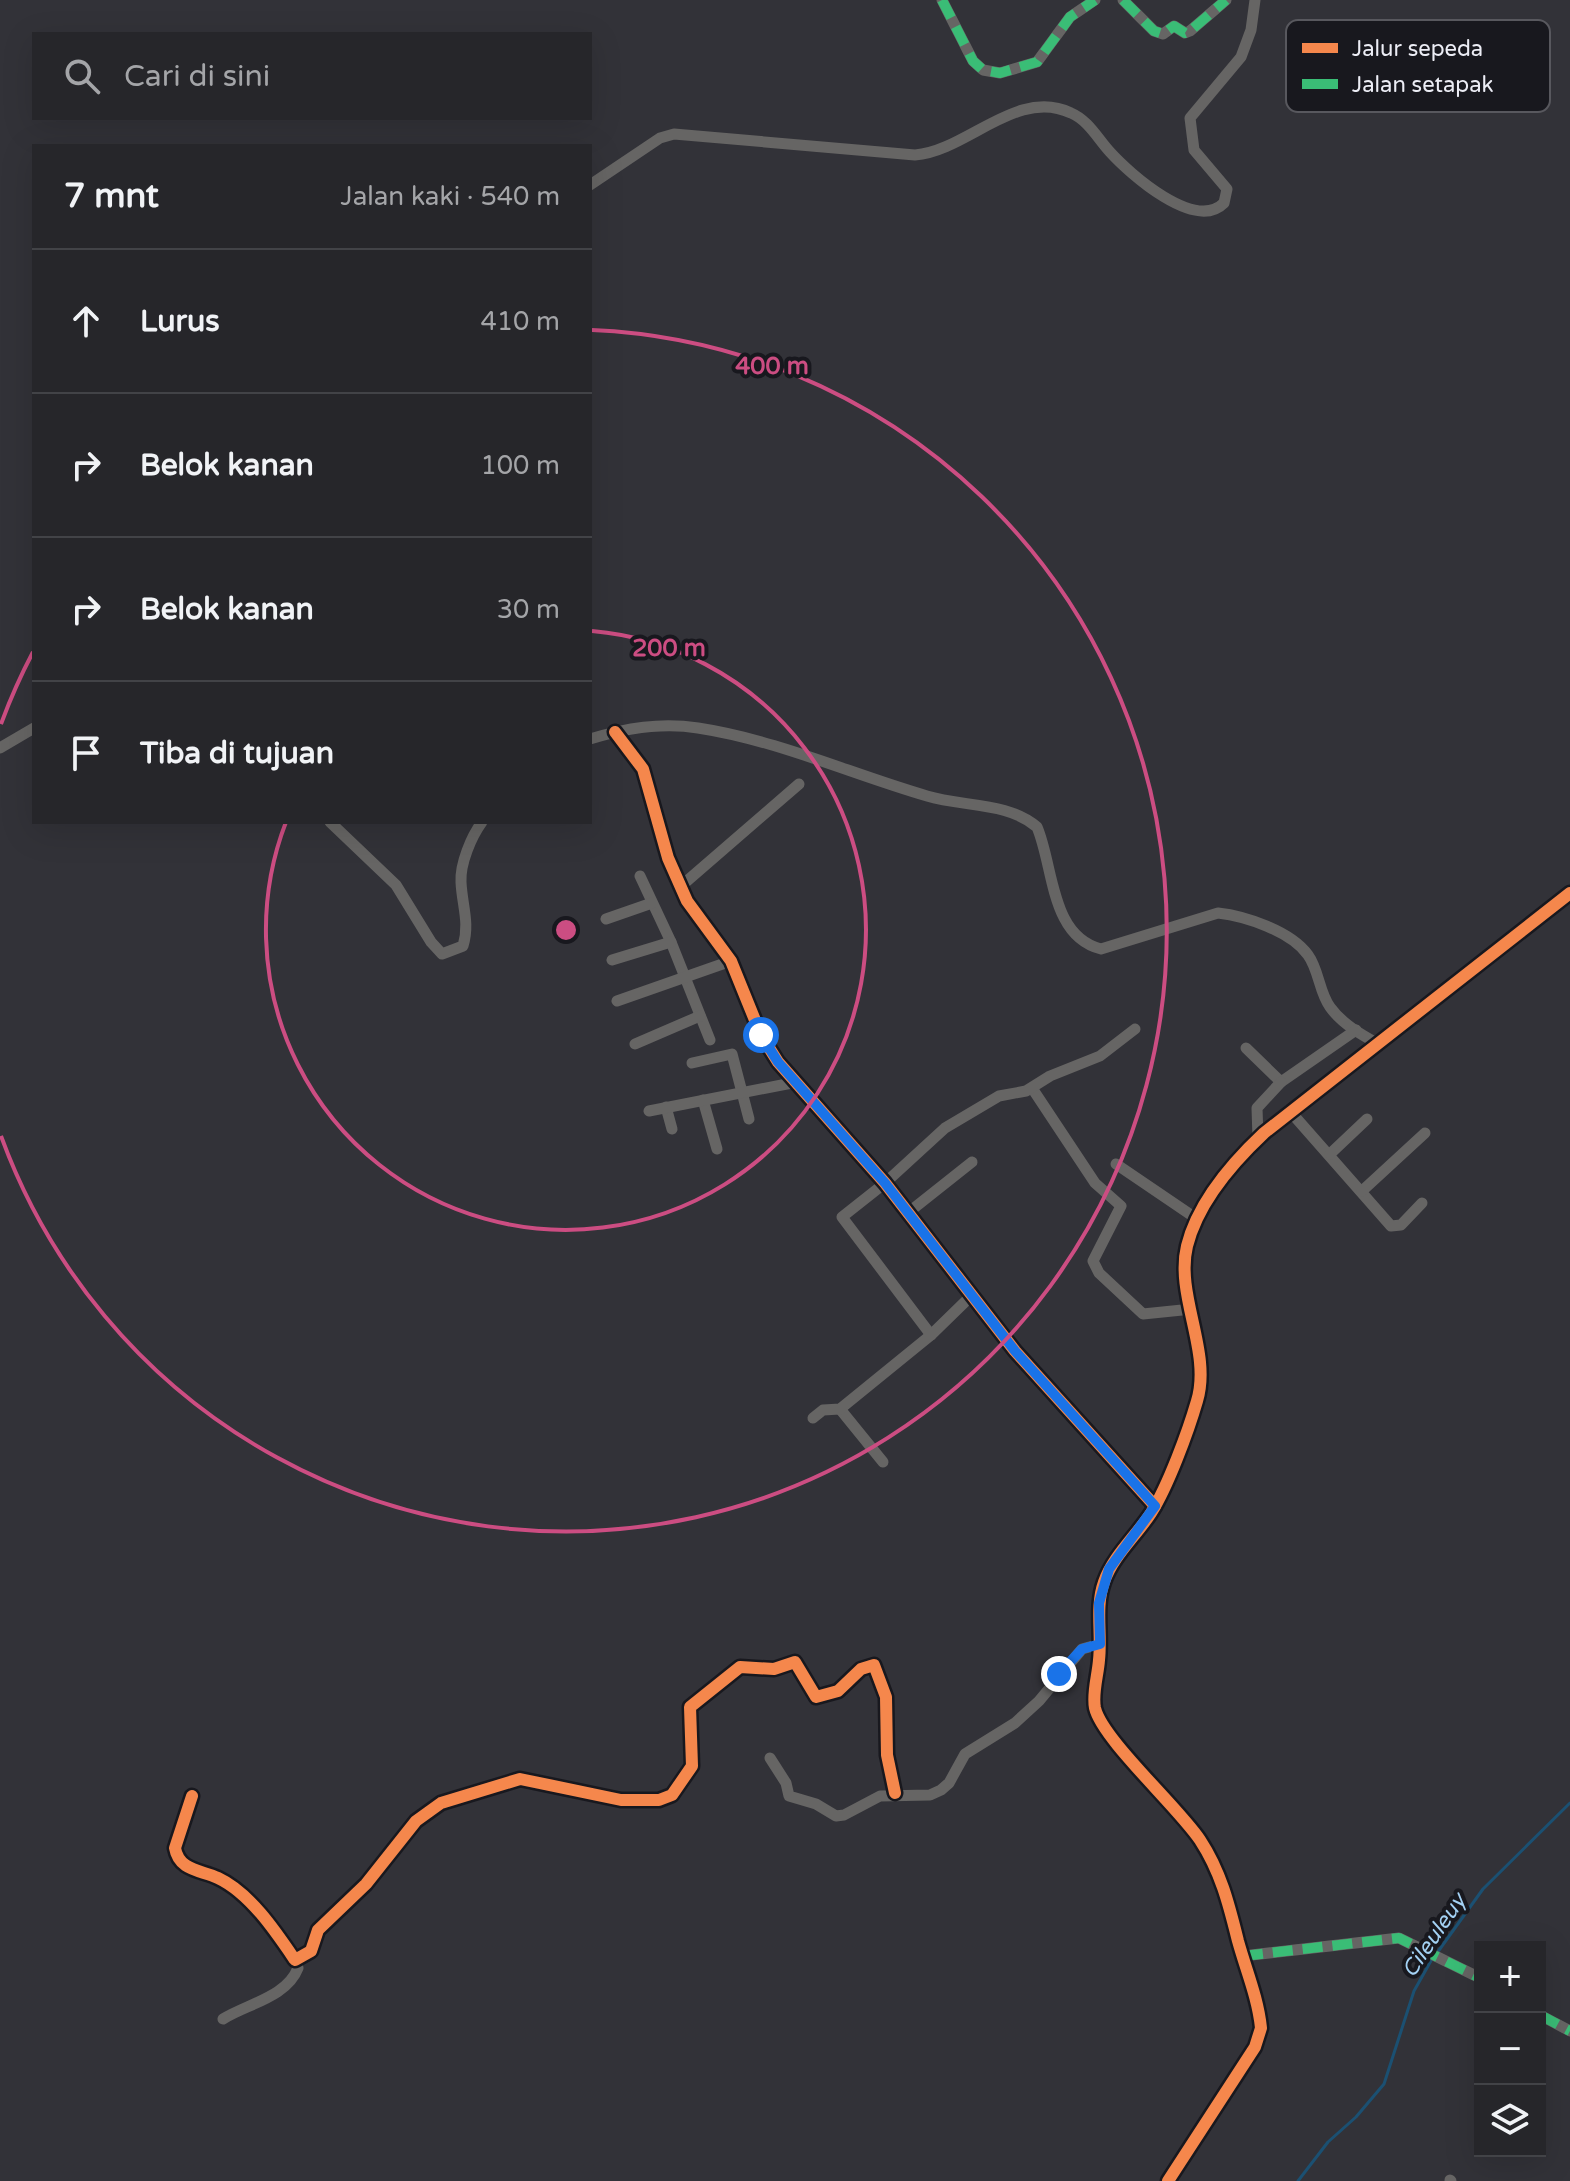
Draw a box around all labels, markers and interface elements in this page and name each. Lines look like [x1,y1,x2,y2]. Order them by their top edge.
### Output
legend [1286,20,1550,112]
search box [32,32,592,120]
text: Jalur sepeda [1352,36,1483,62]
icon: search [60,54,104,98]
text: Cari di sini [124,58,270,95]
text: Jalan setapak [1352,72,1494,98]
text: 7 mnt [64,176,159,217]
text: Jalan kaki · 540 m [341,181,560,212]
icon: ahead [64,299,108,343]
text: Lurus [140,303,220,340]
text: 410 m [480,306,560,337]
text: 400 m [735,352,809,381]
icon: right [64,443,108,487]
text: Belok kanan [140,447,314,484]
text: 100 m [480,450,560,481]
icon: right [64,587,108,631]
text: Belok kanan [140,591,314,628]
text: 30 m [497,594,560,625]
text: 200 m [632,634,706,663]
icon: arrive [64,731,108,775]
text: Tiba di tujuan [140,735,334,772]
centre of rings [552,916,580,944]
route start [743,1017,779,1053]
route end [1041,1656,1077,1692]
water label: Cileuleuy [1396,1887,1472,1982]
map controls [1474,1941,1546,2157]
button: + [1474,1941,1546,2013]
button: − [1474,2013,1546,2085]
button: layers [1474,2085,1546,2157]

